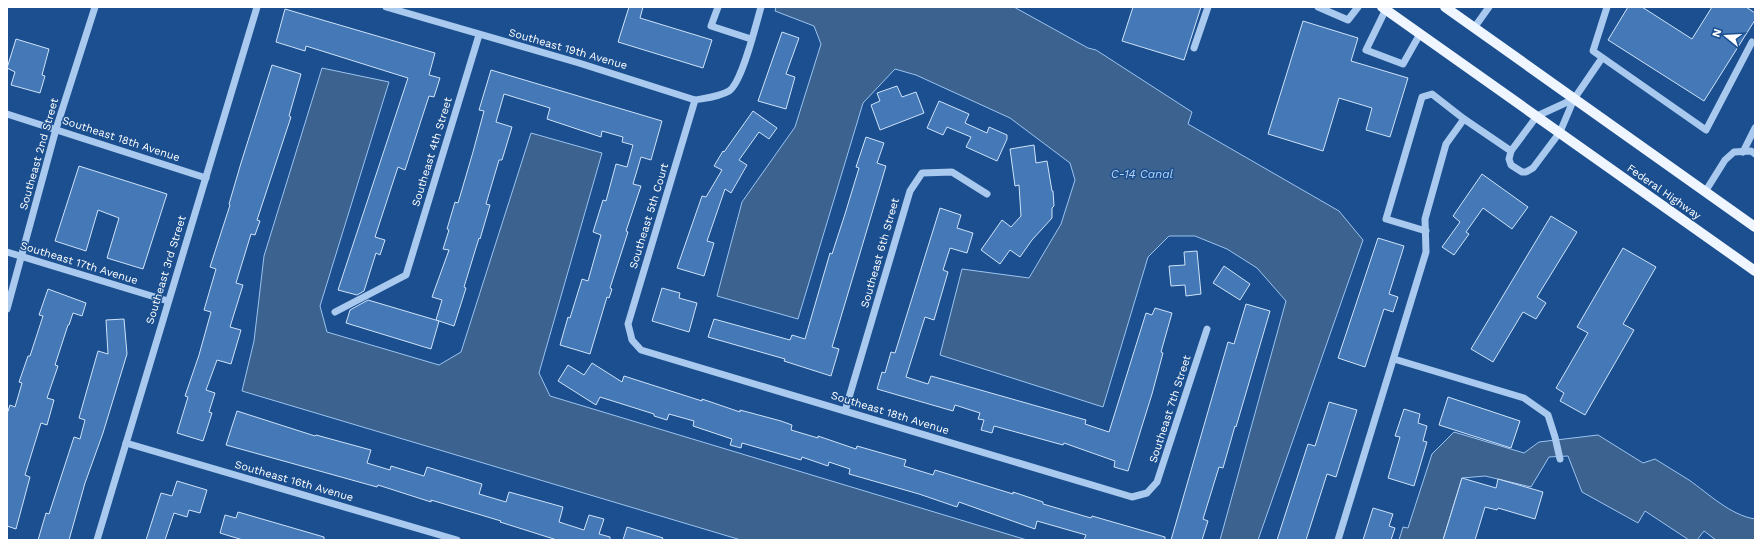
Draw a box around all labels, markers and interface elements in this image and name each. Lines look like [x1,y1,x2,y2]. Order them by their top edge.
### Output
north arrow [1706,16,1746,56]
street label: Southeast 19th Avenue [507,26,629,72]
text: N [1710,27,1724,39]
street label: Southeast 4th Street [409,95,455,208]
street label: Southeast 2nd Street [17,96,61,211]
street label: Southeast 18th Avenue [60,114,182,164]
street label: Southeast 5th Court [627,161,671,270]
street label: Federal Highway [1625,162,1704,223]
water label: C-14 Canal [1111,167,1174,181]
street label: Southeast 6th Street [858,196,902,309]
street label: Southeast 3rd Street [143,214,189,326]
street label: Southeast 17th Avenue [19,239,139,287]
street label: Southeast 7th Street [1146,353,1194,465]
street label: Southeast 18th Avenue [829,389,951,437]
street label: Southeast 16th Avenue [233,458,355,504]

